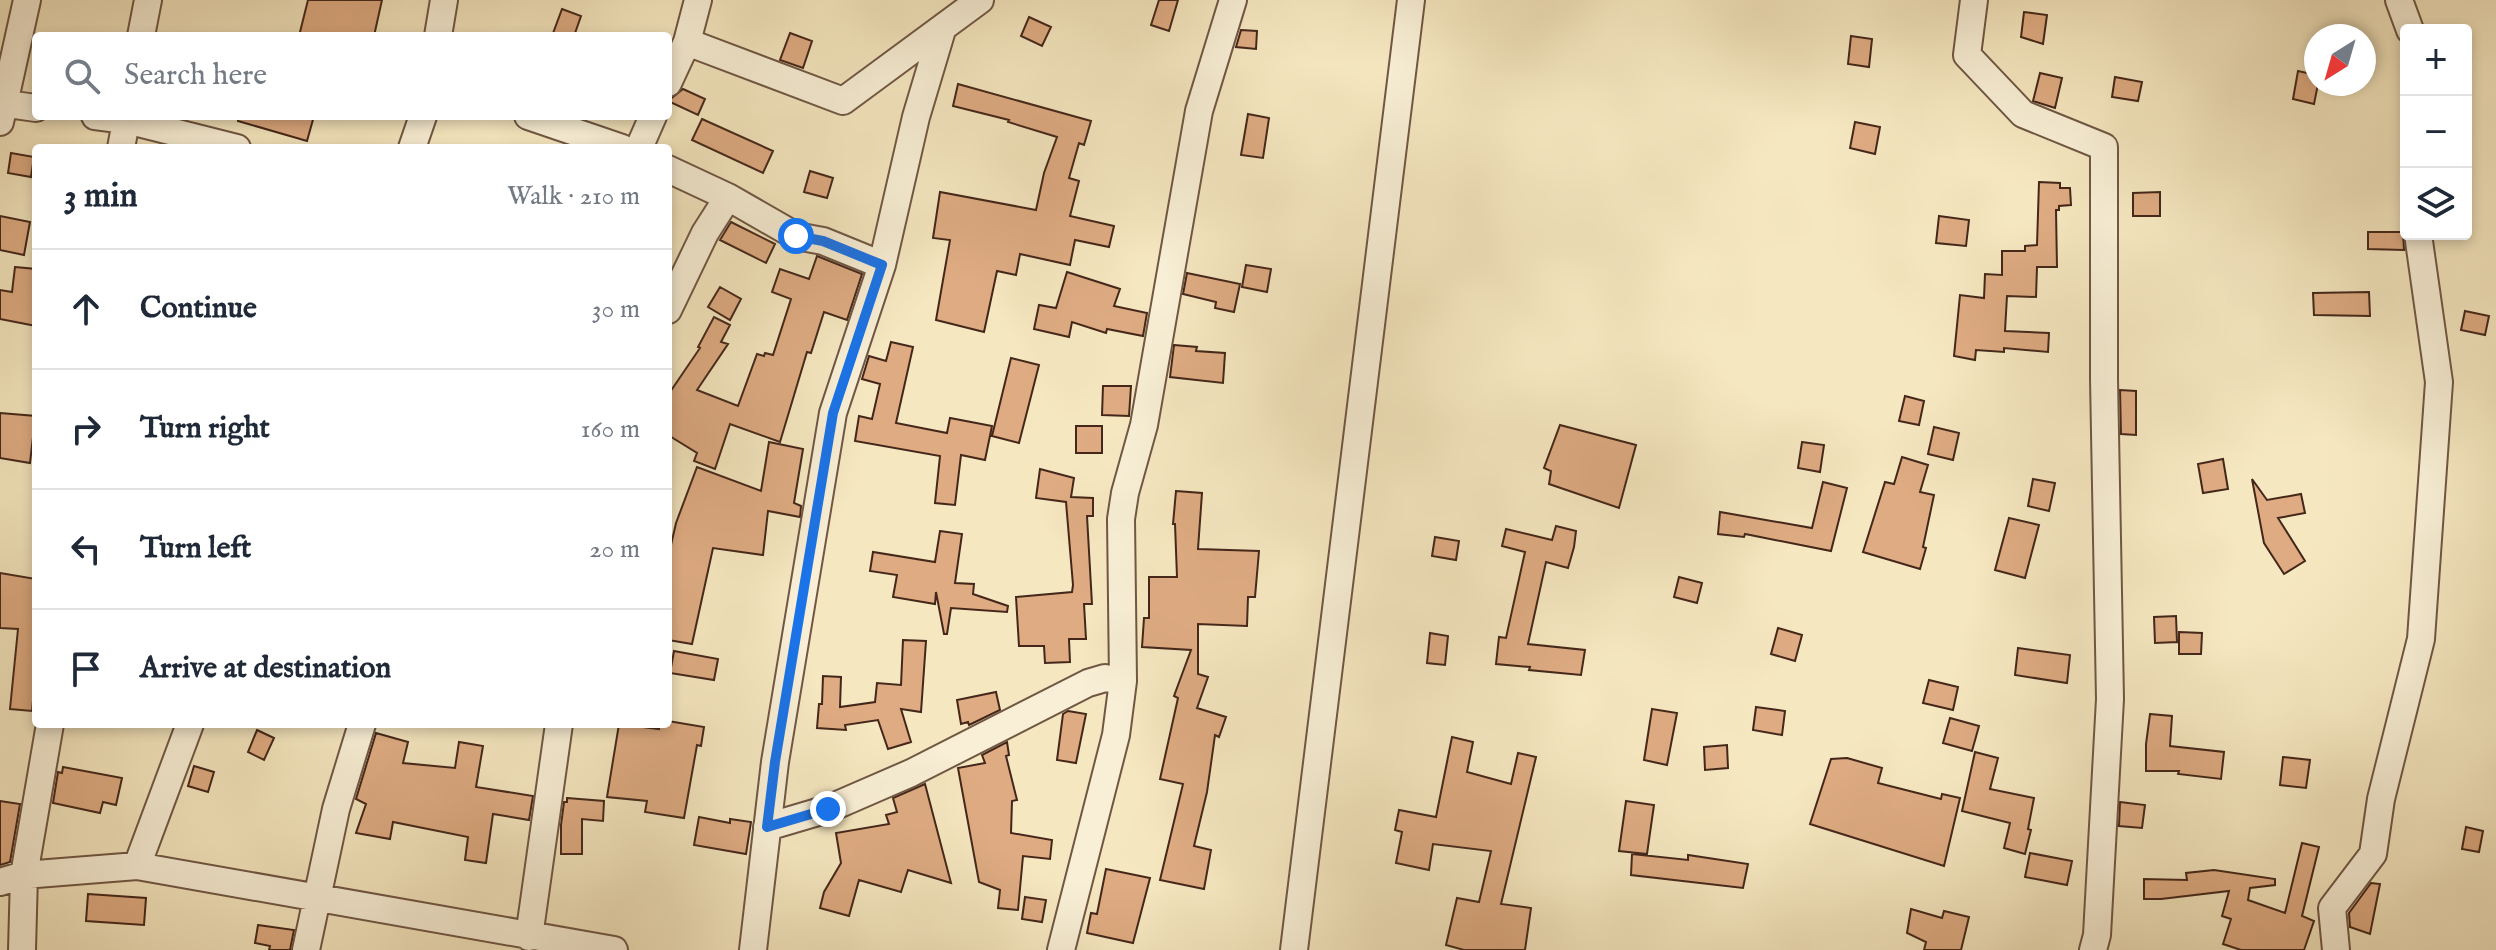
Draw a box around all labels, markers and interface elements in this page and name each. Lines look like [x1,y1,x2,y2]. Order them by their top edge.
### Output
north arrow [2304,24,2376,96]
map controls [2400,24,2472,240]
button: + [2400,24,2472,96]
search box [32,32,672,120]
icon: search [60,54,104,98]
text: Search here [124,57,267,95]
button: − [2400,96,2472,168]
button: layers [2400,168,2472,240]
text: 3 min [64,175,138,218]
text: Walk · 210 m [507,180,640,213]
route start [778,218,814,254]
icon: ahead [64,287,108,331]
text: Continue [140,290,257,328]
text: 30 m [592,293,640,326]
icon: right [64,407,108,451]
text: Turn right [140,410,270,448]
text: 160 m [581,413,640,446]
icon: left [64,527,108,571]
text: Turn left [140,530,251,568]
text: 20 m [589,533,640,566]
icon: arrive [64,647,108,691]
text: Arrive at destination [140,650,391,688]
route end [810,791,846,827]

